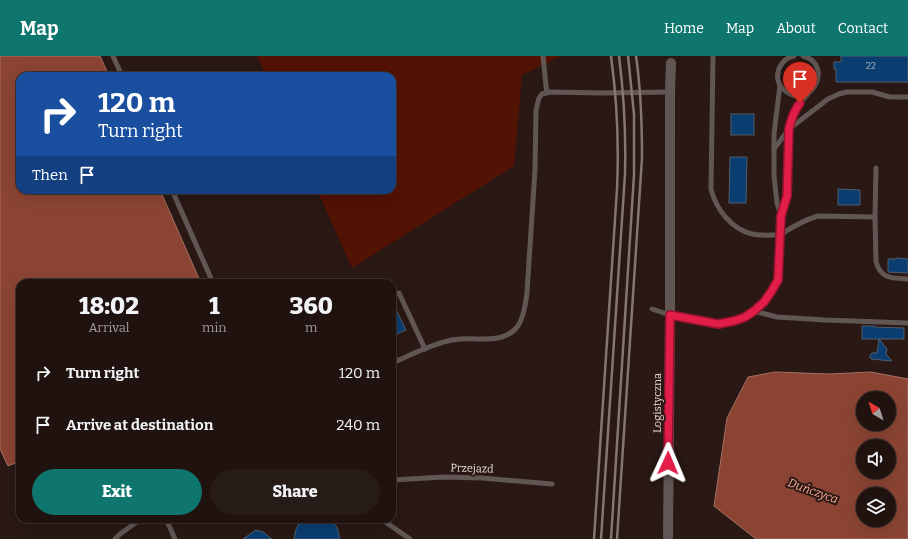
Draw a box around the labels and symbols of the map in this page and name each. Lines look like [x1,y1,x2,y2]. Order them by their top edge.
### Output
house number: 22 [866,61,876,71]
pin [783,62,817,103]
street label: Logistyczna [651,373,664,433]
north arrow [856,391,896,431]
position arrow [647,442,689,484]
street label: Przejazd [450,461,494,476]
water label: Duńczyca [786,475,840,507]

